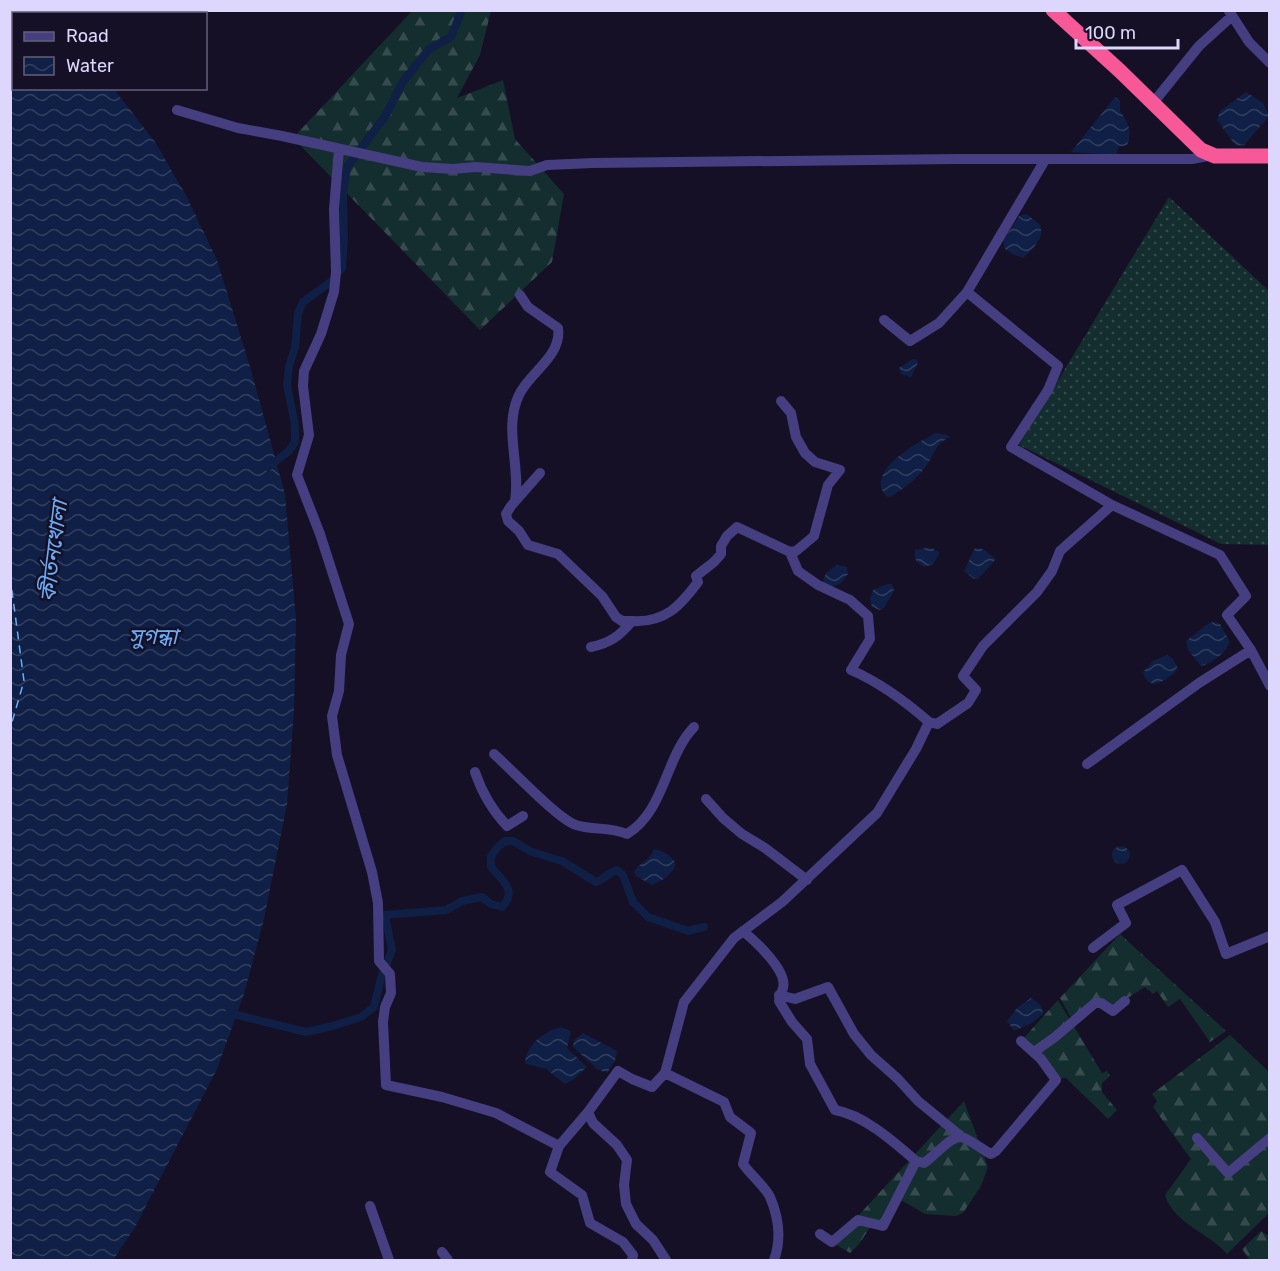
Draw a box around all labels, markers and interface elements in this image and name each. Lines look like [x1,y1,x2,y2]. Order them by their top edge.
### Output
legend [12,12,207,90]
scale bar [1076,12,1178,50]
text: 100 m [1085,22,1136,44]
text: Road [66,25,109,47]
text: Water [66,55,114,77]
water label: কীর্তনখোলা [34,495,74,603]
water label: সুগন্ধা [129,623,181,650]

